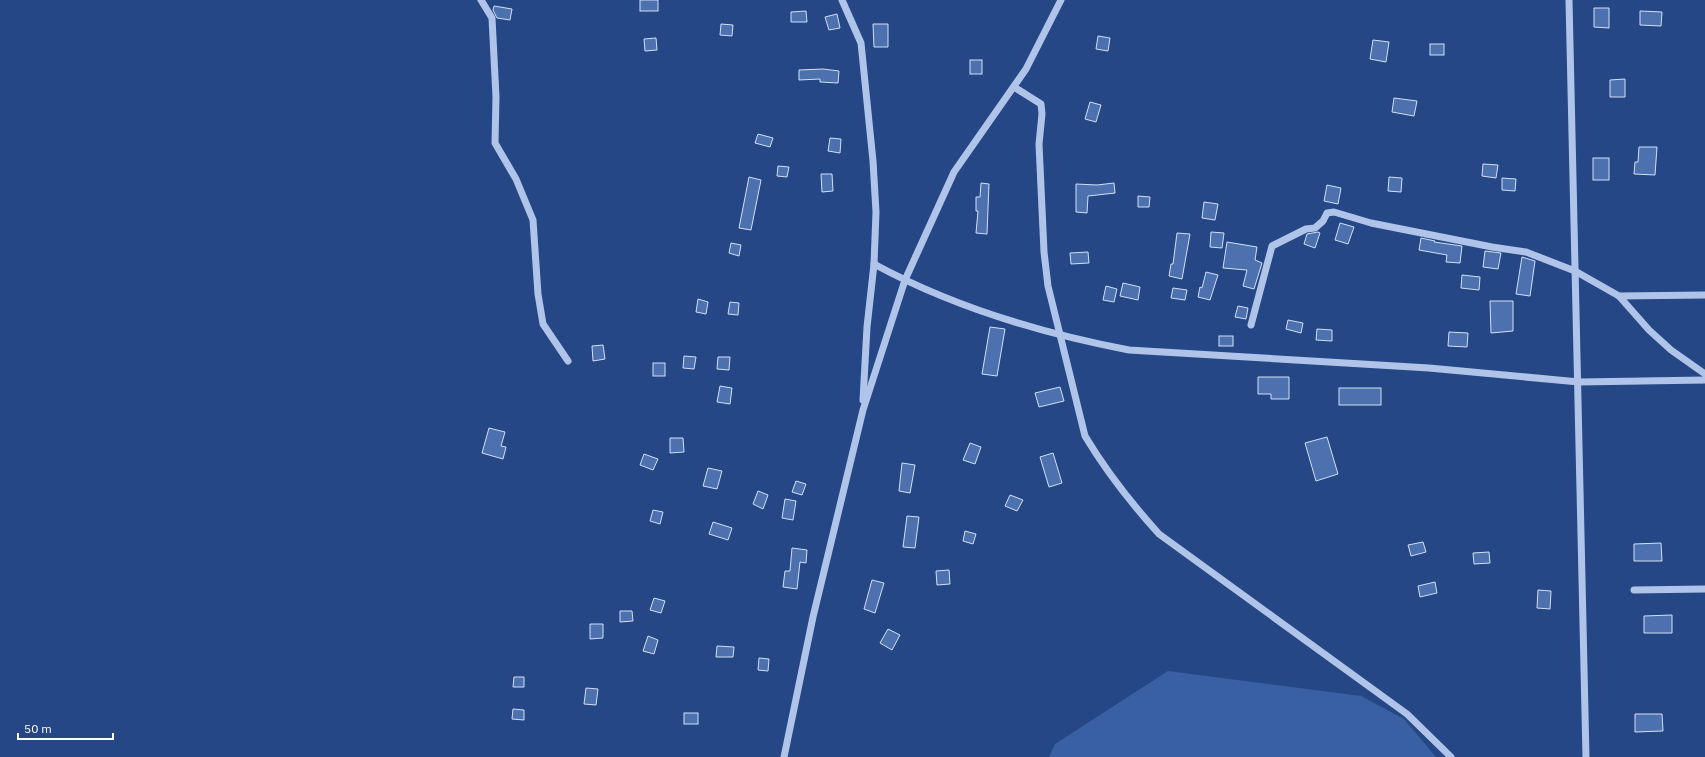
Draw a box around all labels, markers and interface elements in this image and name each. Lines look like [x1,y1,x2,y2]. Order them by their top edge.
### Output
scale bar [18,715,113,741]
text: 50 m [24,721,52,736]

